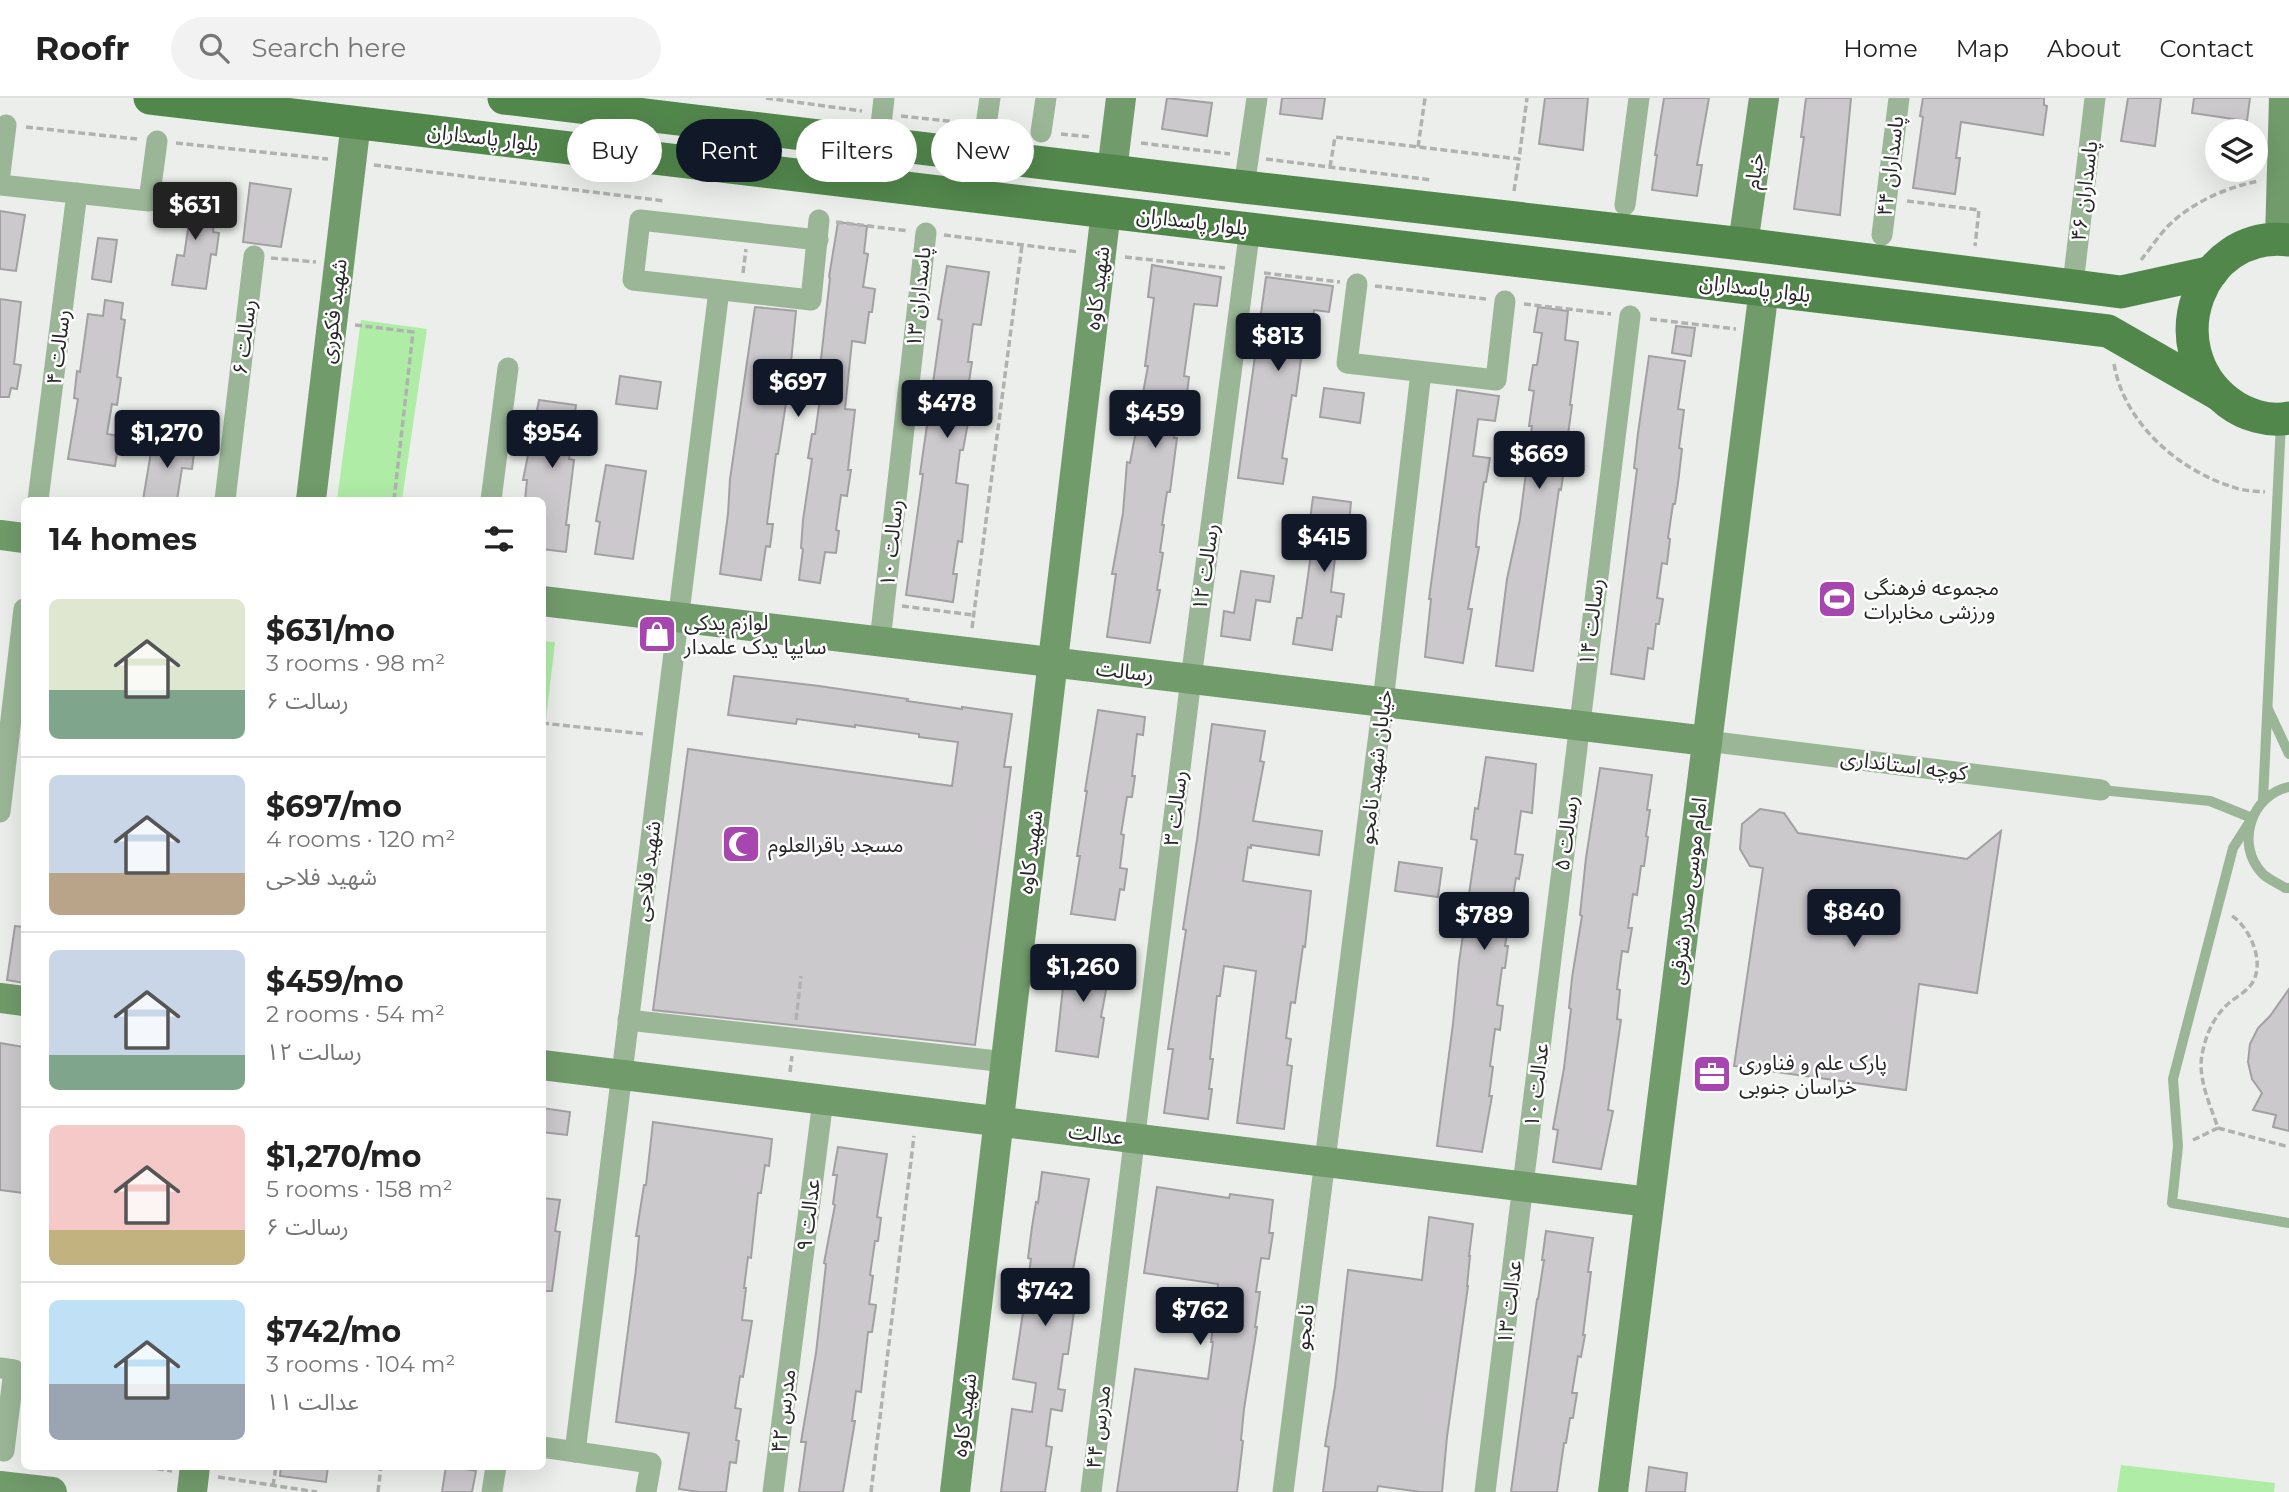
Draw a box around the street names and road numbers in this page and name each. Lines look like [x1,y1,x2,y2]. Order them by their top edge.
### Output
street label: پاسداران ۴۴ [1871,114,1910,218]
street label: بلوار پاسداران [426,118,540,157]
street label: پاسداران ۴۶ [2065,139,2104,243]
street label: خیام [1739,151,1773,191]
street label: بلوار پاسداران [1135,202,1249,241]
street label: پاسداران ۱۳ [900,245,937,349]
street label: شهید کاوه [1079,245,1115,331]
street label: شهید فکوری [314,257,352,365]
street label: بلوار پاسداران [1698,269,1812,308]
street label: رسالت ۶ [227,298,261,376]
street label: رسالت ۴ [41,308,75,386]
street label: رسالت ۱۰ [874,498,908,588]
street label: رسالت ۱۲ [1187,522,1223,612]
street label: رسالت ۱۴ [1573,577,1609,667]
street label: رسالت [1095,655,1155,687]
street label: خیابان شهید نامجو [1353,688,1397,846]
street label: کوچه استانداری [1839,745,1969,786]
street label: رسالت ۳ [1158,769,1192,847]
street label: رسالت ۵ [1549,794,1583,872]
street label: امام موسی صدر شرقی [1664,796,1716,987]
street label: شهید کاوه [1012,809,1048,895]
street label: شهید فلاحی [628,819,666,923]
street label: عدالت ۱۰ [1518,1041,1554,1129]
street label: عدالت [1067,1118,1125,1150]
street label: عدالت ۹ [791,1177,825,1253]
street label: عدالت ۱۳ [1491,1258,1527,1346]
street label: نامجو [1289,1303,1319,1351]
street label: مدرس ۴۲ [765,1368,801,1454]
street label: شهید کاوه [946,1372,982,1458]
street label: مدرس ۴۴ [1080,1384,1116,1470]

